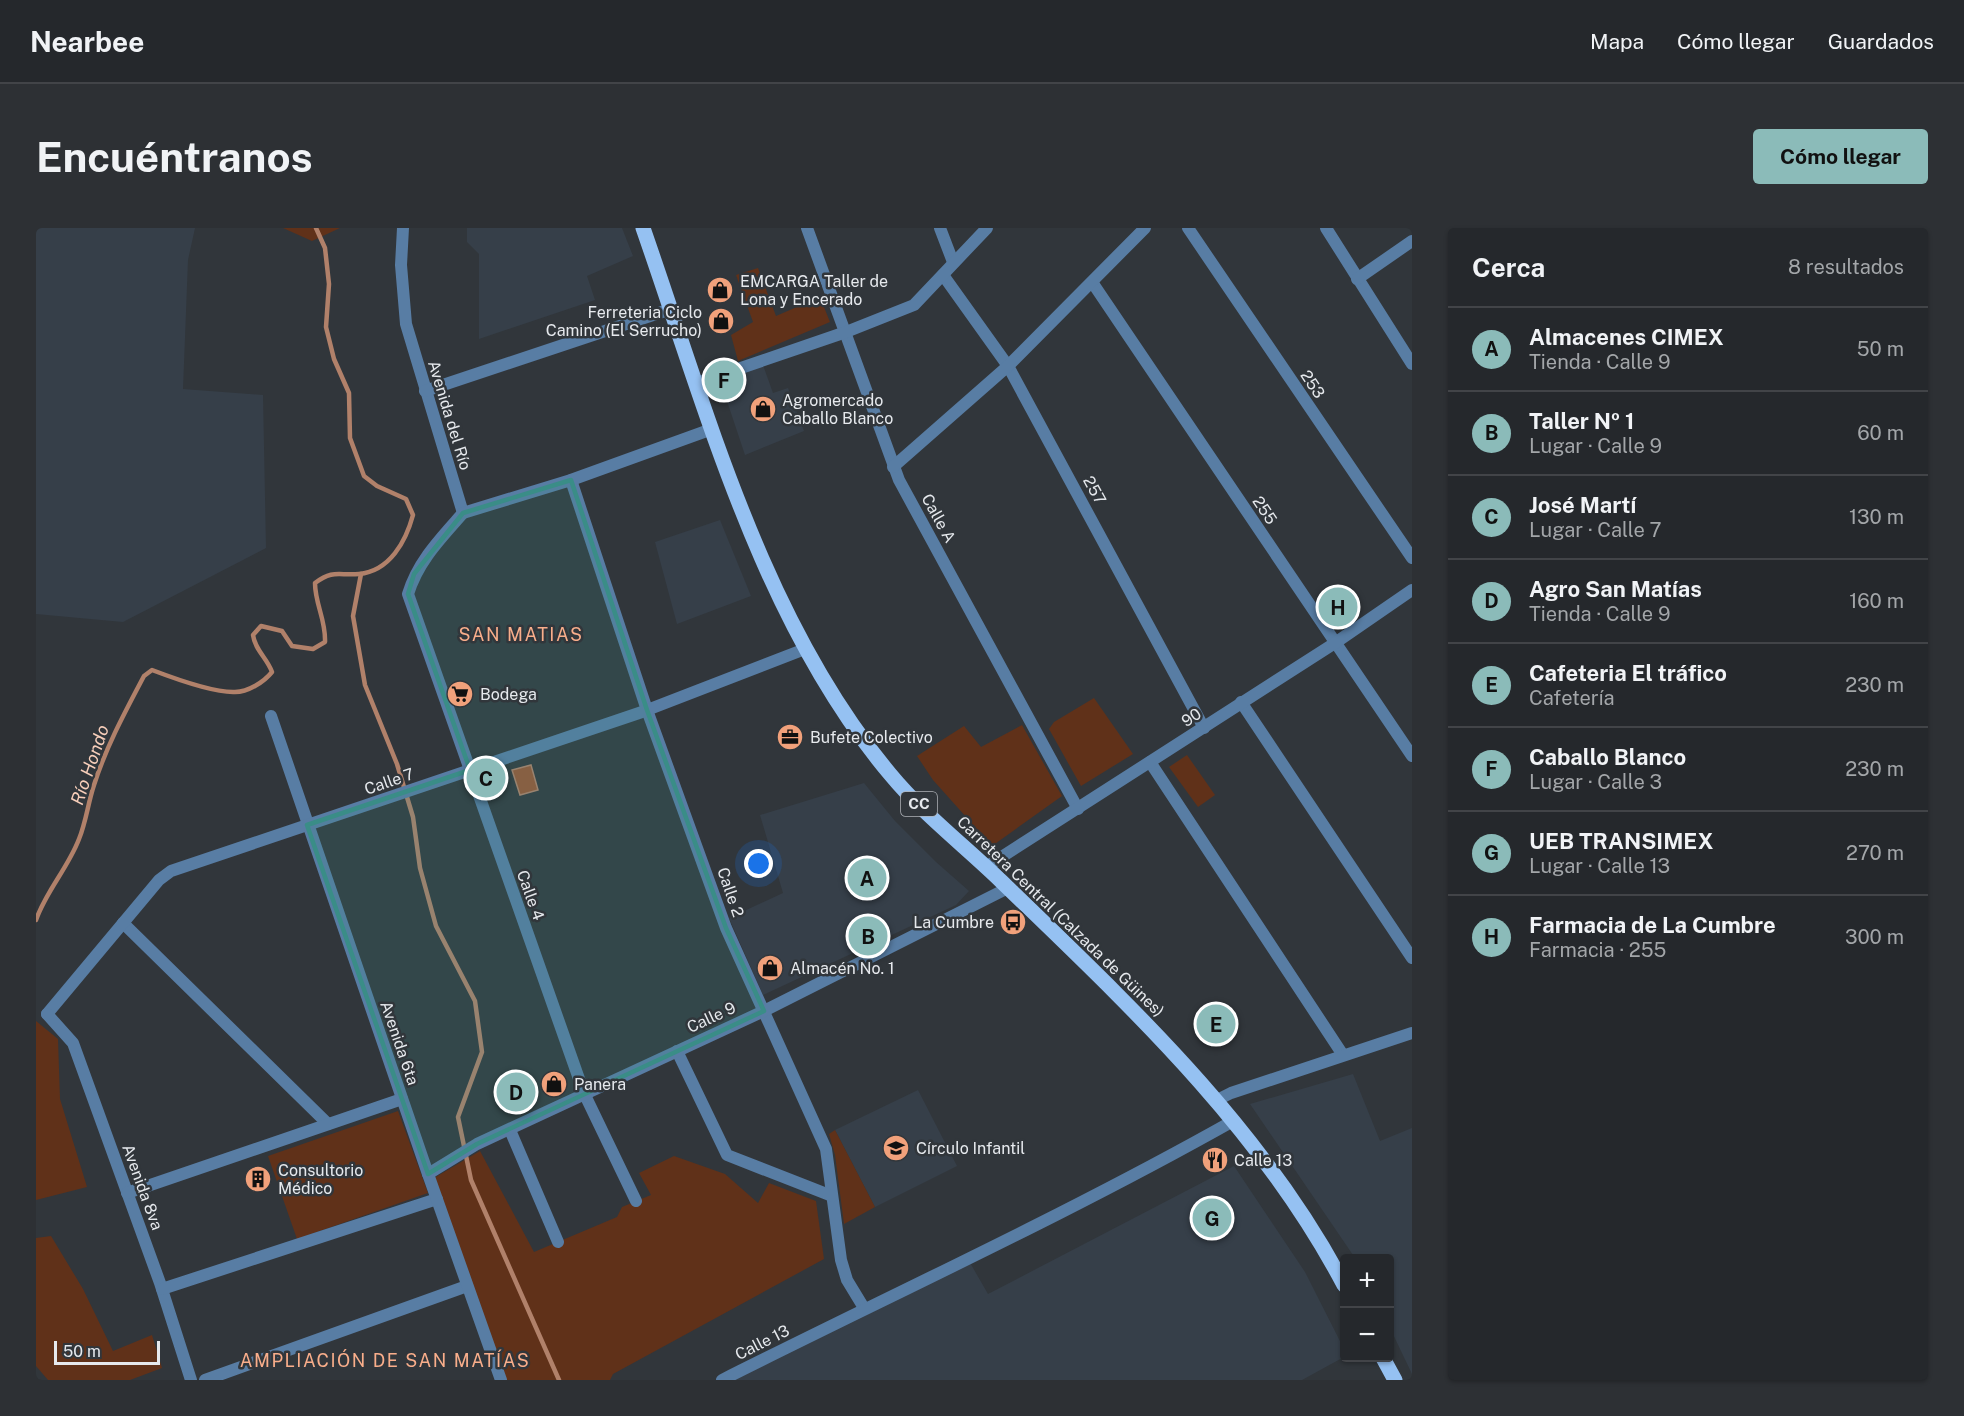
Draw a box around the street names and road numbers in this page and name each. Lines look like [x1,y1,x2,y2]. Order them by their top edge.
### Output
street label: Avenida del Río [424,358,475,472]
street label: 253 [1296,367,1329,402]
street label: 257 [1079,473,1110,508]
street label: Calle A [917,490,960,546]
street label: 255 [1248,493,1281,528]
street label: 90 [1178,704,1205,731]
street label: Calle 7 [362,764,416,799]
road number: CC [901,792,937,816]
street label: Carretera Central (Calzada de Güines) [953,812,1168,1021]
street label: Calle 2 [713,865,748,919]
street label: Calle 4 [513,868,548,923]
street label: Calle 9 [684,998,739,1037]
street label: Avenida 6ta [376,999,423,1088]
street label: Avenida 8va [118,1142,167,1233]
street label: Calle 13 [732,1321,792,1364]

